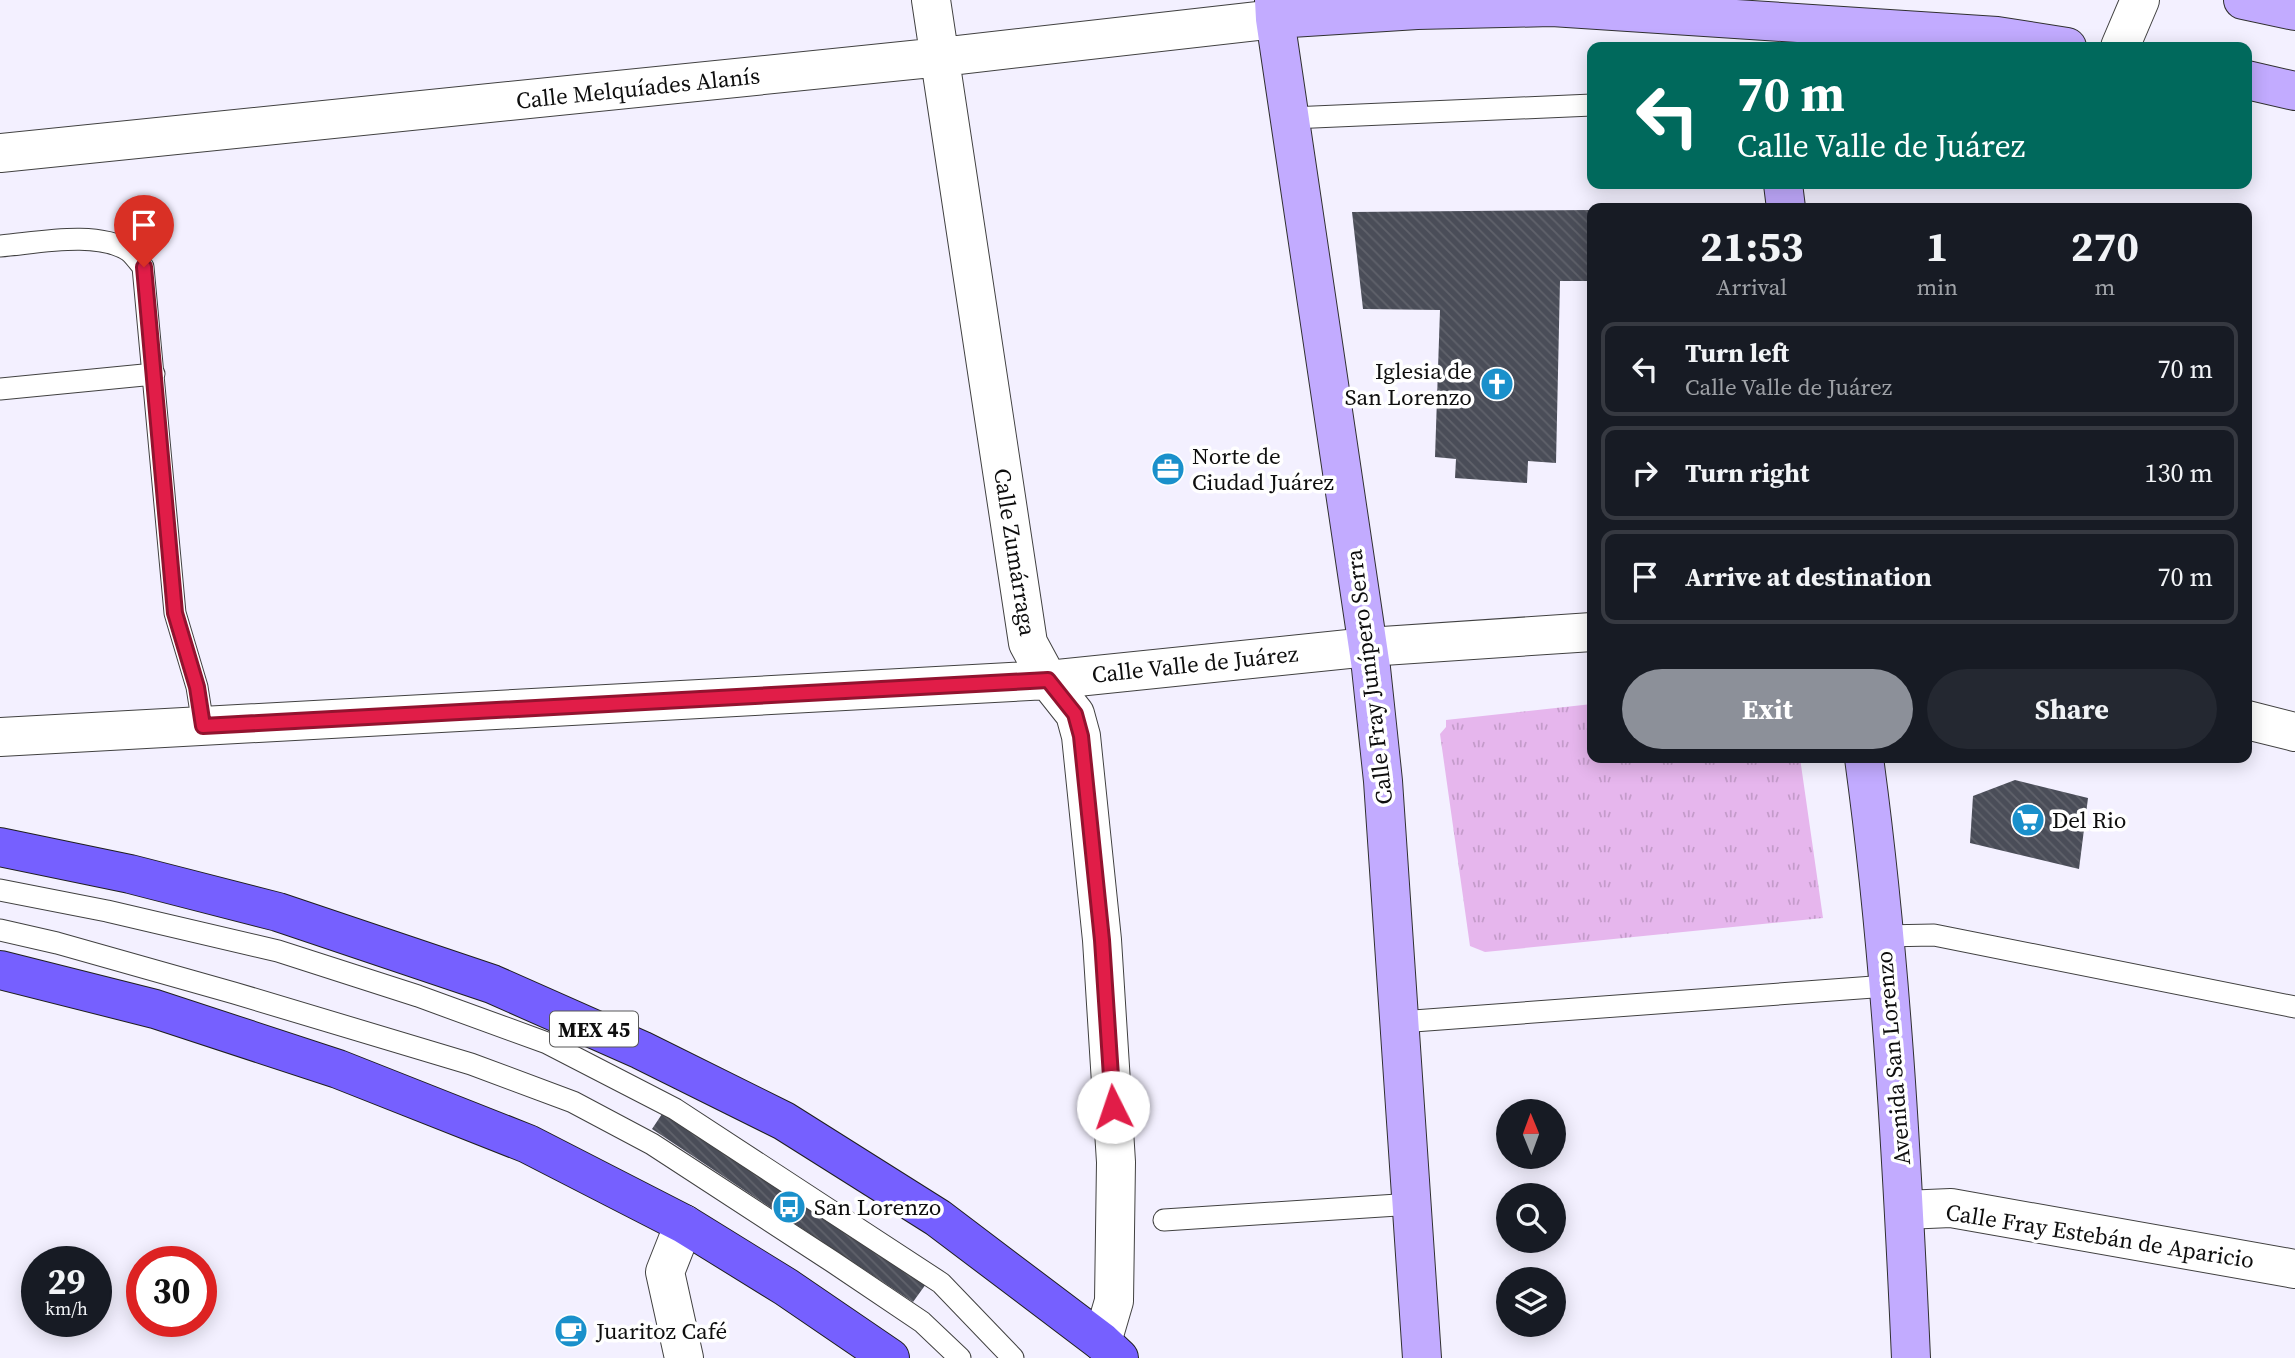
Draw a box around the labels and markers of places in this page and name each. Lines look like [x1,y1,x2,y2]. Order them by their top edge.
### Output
pin [114,195,174,267]
place label: Iglesia de San Lorenzo [1345,355,1472,413]
church icon: Iglesia de San Lorenzo [1478,365,1516,403]
place label: Norte de Ciudad Juárez [1192,440,1334,498]
office icon: Norte de Ciudad Juárez [1149,450,1187,488]
supermarket icon: Del Rio [2009,801,2047,839]
place label: Del Rio [2052,804,2127,836]
bus stop icon: San Lorenzo [770,1188,808,1226]
place label: San Lorenzo [814,1191,941,1223]
cafe icon: Juaritoz Café [552,1312,590,1350]
place label: Juaritoz Café [595,1315,727,1347]

